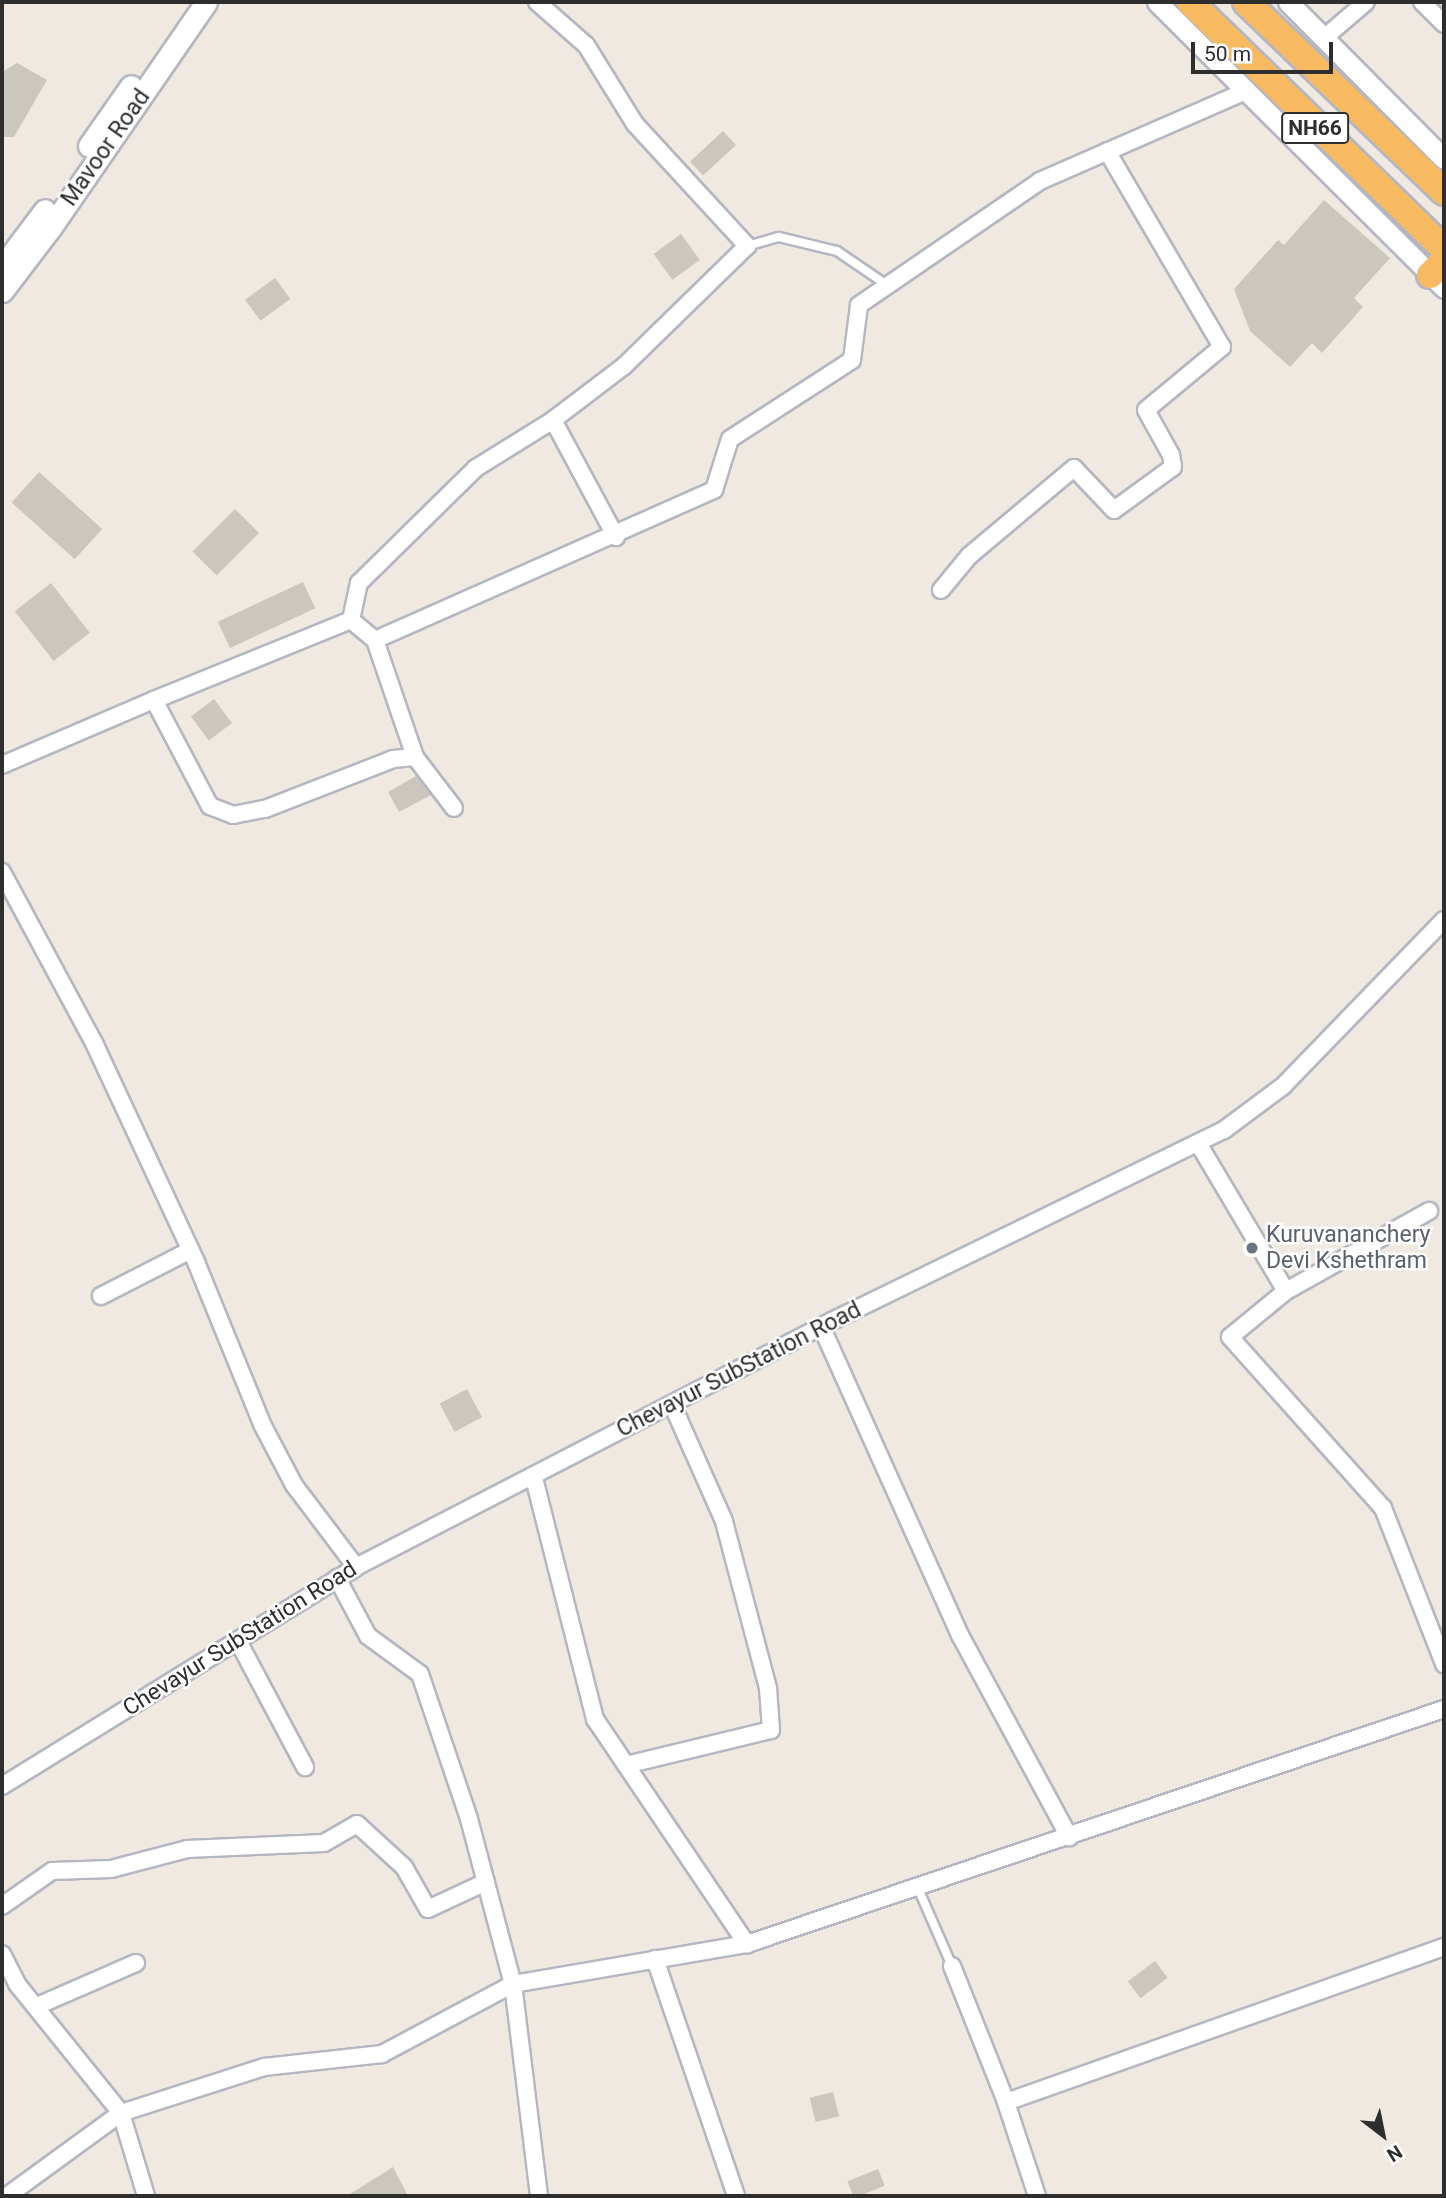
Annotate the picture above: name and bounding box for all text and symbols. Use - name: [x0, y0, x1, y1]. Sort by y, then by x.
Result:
- scale bar: [1194, 28, 1336, 72]
- text: 50 m: [1204, 42, 1251, 66]
- street label: Mavoor Road: [56, 84, 156, 212]
- road number: NH66: [1280, 110, 1350, 146]
- place label: Kuruvananchery Devi Kshethram: [1266, 1221, 1431, 1275]
- marker: Kuruvananchery Devi Kshethram: [1244, 1240, 1260, 1256]
- street label: Chevayur SubStation Road: [612, 1296, 866, 1444]
- street label: Chevayur SubStation Road: [118, 1556, 362, 1722]
- north arrow: [1348, 2100, 1418, 2170]
- text: N: [1383, 2140, 1406, 2167]

